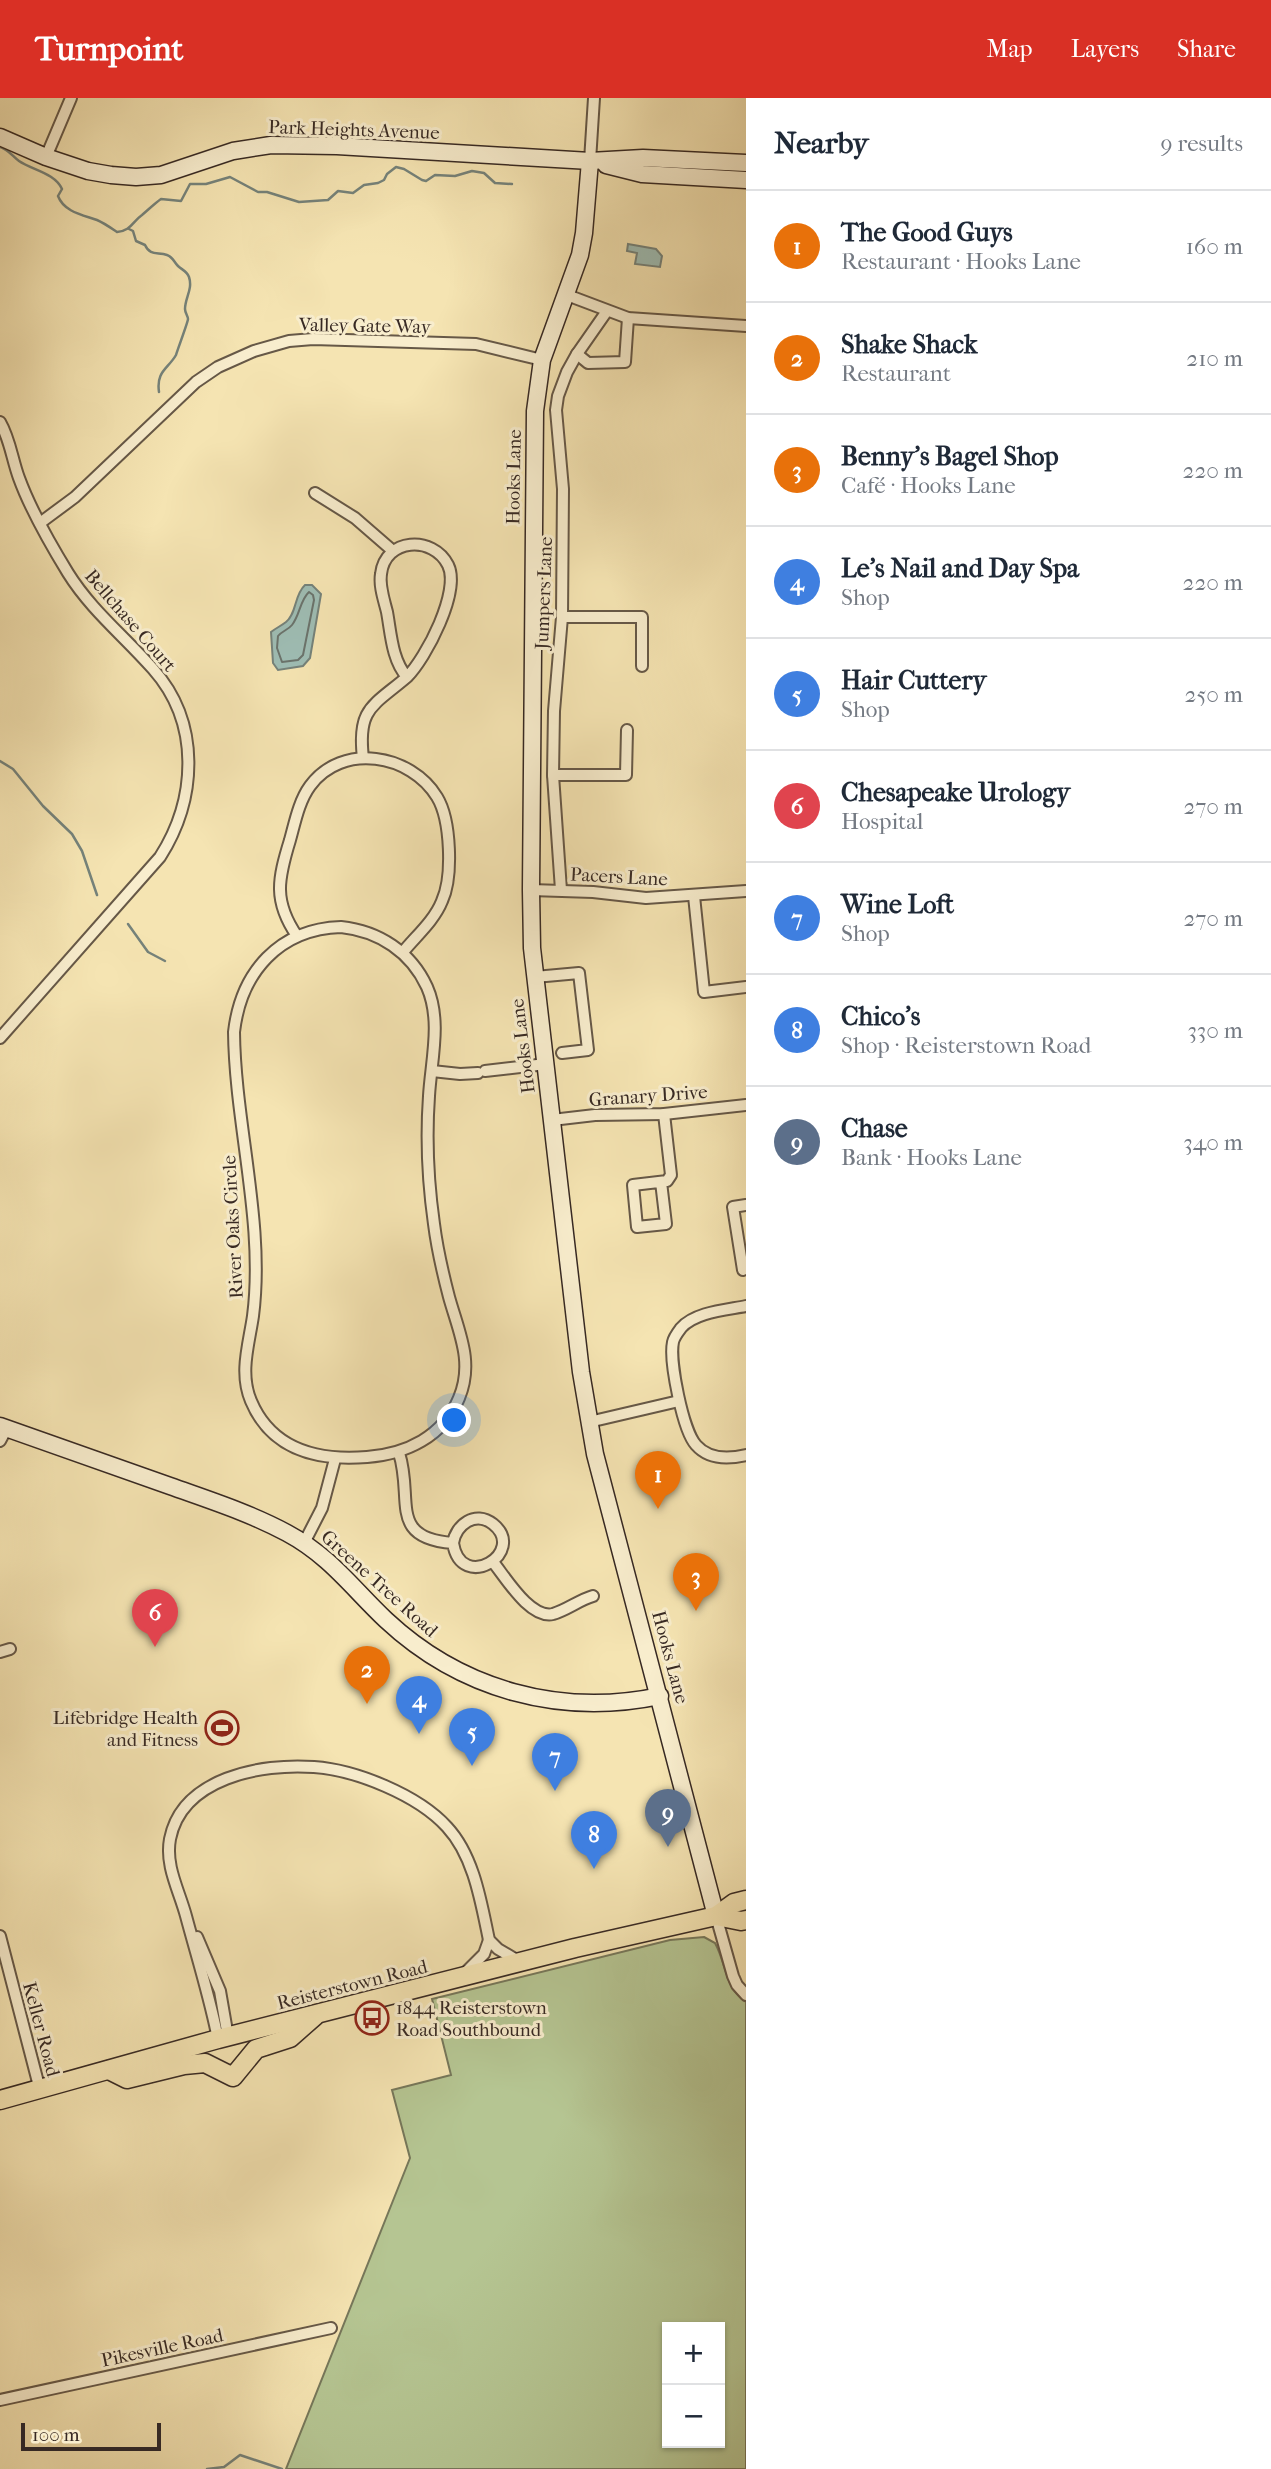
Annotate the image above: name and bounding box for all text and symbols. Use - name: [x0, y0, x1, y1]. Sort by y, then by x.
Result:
- text: Turnpoint: [35, 30, 183, 69]
- text: Map: [987, 35, 1033, 63]
- text: Layers: [1071, 35, 1139, 63]
- text: Share: [1177, 35, 1236, 63]
- street label: Park Heights Avenue: [268, 116, 440, 144]
- text: Nearby: [774, 126, 869, 161]
- text: 9 results: [1161, 130, 1243, 157]
- text: The Good Guys: [841, 217, 1013, 248]
- text: 1: [793, 233, 801, 260]
- text: 160 m: [1186, 233, 1243, 260]
- text: Restaurant · Hooks Lane: [841, 248, 1081, 275]
- street label: Valley Gate Way: [298, 314, 432, 338]
- text: Shake Shack: [841, 329, 977, 360]
- text: 2: [791, 345, 803, 372]
- text: 210 m: [1186, 345, 1243, 372]
- text: Restaurant: [841, 360, 951, 387]
- street label: Hooks Lane: [502, 429, 526, 525]
- text: Benny's Bagel Shop: [841, 441, 1059, 472]
- text: 3: [792, 457, 802, 484]
- text: 220 m: [1183, 457, 1243, 484]
- text: Café · Hooks Lane: [841, 472, 1016, 499]
- street label: Jumpers Lane: [531, 536, 557, 652]
- text: Le's Nail and Day Spa: [841, 553, 1079, 584]
- street label: Bellchase Court: [80, 565, 181, 676]
- text: 4: [790, 569, 804, 596]
- text: 220 m: [1183, 569, 1243, 596]
- text: Shop: [841, 584, 890, 611]
- text: Hair Cuttery: [841, 665, 986, 696]
- text: 5: [792, 681, 802, 708]
- text: 250 m: [1185, 681, 1243, 708]
- text: Shop: [841, 696, 890, 723]
- text: Chesapeake Urology: [841, 777, 1070, 808]
- text: 6: [791, 793, 803, 820]
- text: 270 m: [1183, 793, 1243, 820]
- text: Hospital: [841, 808, 923, 835]
- street label: Pacers Lane: [570, 863, 668, 891]
- text: Wine Loft: [841, 889, 954, 920]
- text: 7: [791, 905, 803, 932]
- text: 270 m: [1183, 905, 1243, 932]
- text: Shop: [841, 920, 890, 947]
- street label: Hooks Lane: [506, 997, 540, 1095]
- text: Chico's: [841, 1001, 920, 1032]
- text: 8: [791, 1017, 803, 1044]
- text: 330 m: [1187, 1017, 1243, 1044]
- text: Shop · Reisterstown Road: [841, 1032, 1091, 1059]
- street label: Granary Drive: [588, 1081, 708, 1111]
- text: Chase: [841, 1113, 908, 1144]
- text: 9: [791, 1129, 803, 1156]
- text: 340 m: [1183, 1129, 1243, 1156]
- text: Bank · Hooks Lane: [841, 1144, 1022, 1171]
- street label: River Oaks Circle: [218, 1155, 248, 1299]
- your location: [437, 1403, 471, 1437]
- pin: 1: [635, 1451, 681, 1509]
- street label: Greene Tree Road: [317, 1526, 443, 1642]
- pin: 3: [673, 1553, 719, 1611]
- pin: 6: [132, 1589, 178, 1647]
- street label: Hooks Lane: [647, 1608, 693, 1706]
- pin: 2: [344, 1646, 390, 1704]
- pin: 4: [396, 1676, 442, 1734]
- place label: Lifebridge Health and Fitness: [53, 1707, 198, 1751]
- pin: 5: [449, 1708, 495, 1766]
- sports icon: Lifebridge Health and Fitness: [203, 1709, 241, 1747]
- pin: 7: [532, 1733, 578, 1791]
- pin: 9: [645, 1789, 691, 1847]
- pin: 8: [571, 1811, 617, 1869]
- street label: Reisterstown Road: [275, 1955, 430, 2014]
- street label: Keller Road: [18, 1980, 64, 2080]
- place label: 1844 Reisterstown Road Southbound: [396, 1997, 547, 2041]
- bus stop icon: 1844 Reisterstown Road Southbound: [353, 1999, 391, 2037]
- map controls: [662, 2322, 725, 2448]
- button: +: [662, 2322, 725, 2385]
- street label: Pikesville Road: [99, 2324, 226, 2372]
- button: −: [662, 2385, 725, 2448]
- scale bar: [21, 2420, 161, 2452]
- text: 100 m: [32, 2424, 80, 2446]

